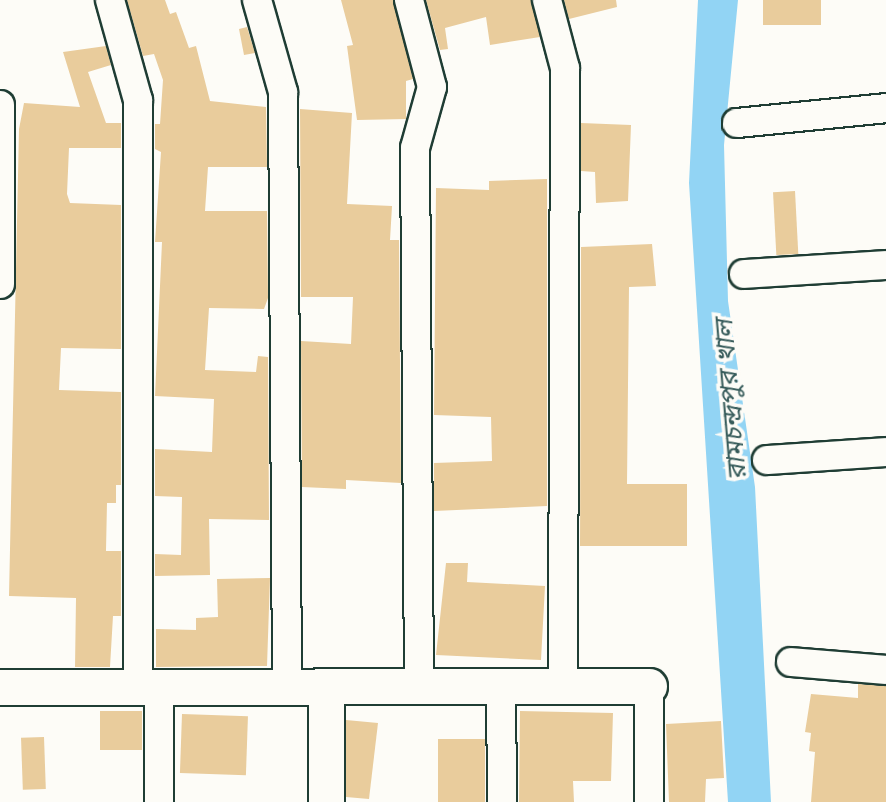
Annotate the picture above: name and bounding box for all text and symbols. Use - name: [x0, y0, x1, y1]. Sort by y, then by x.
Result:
- water label: রামচন্দ্রপুর খাল: [707, 318, 753, 482]

